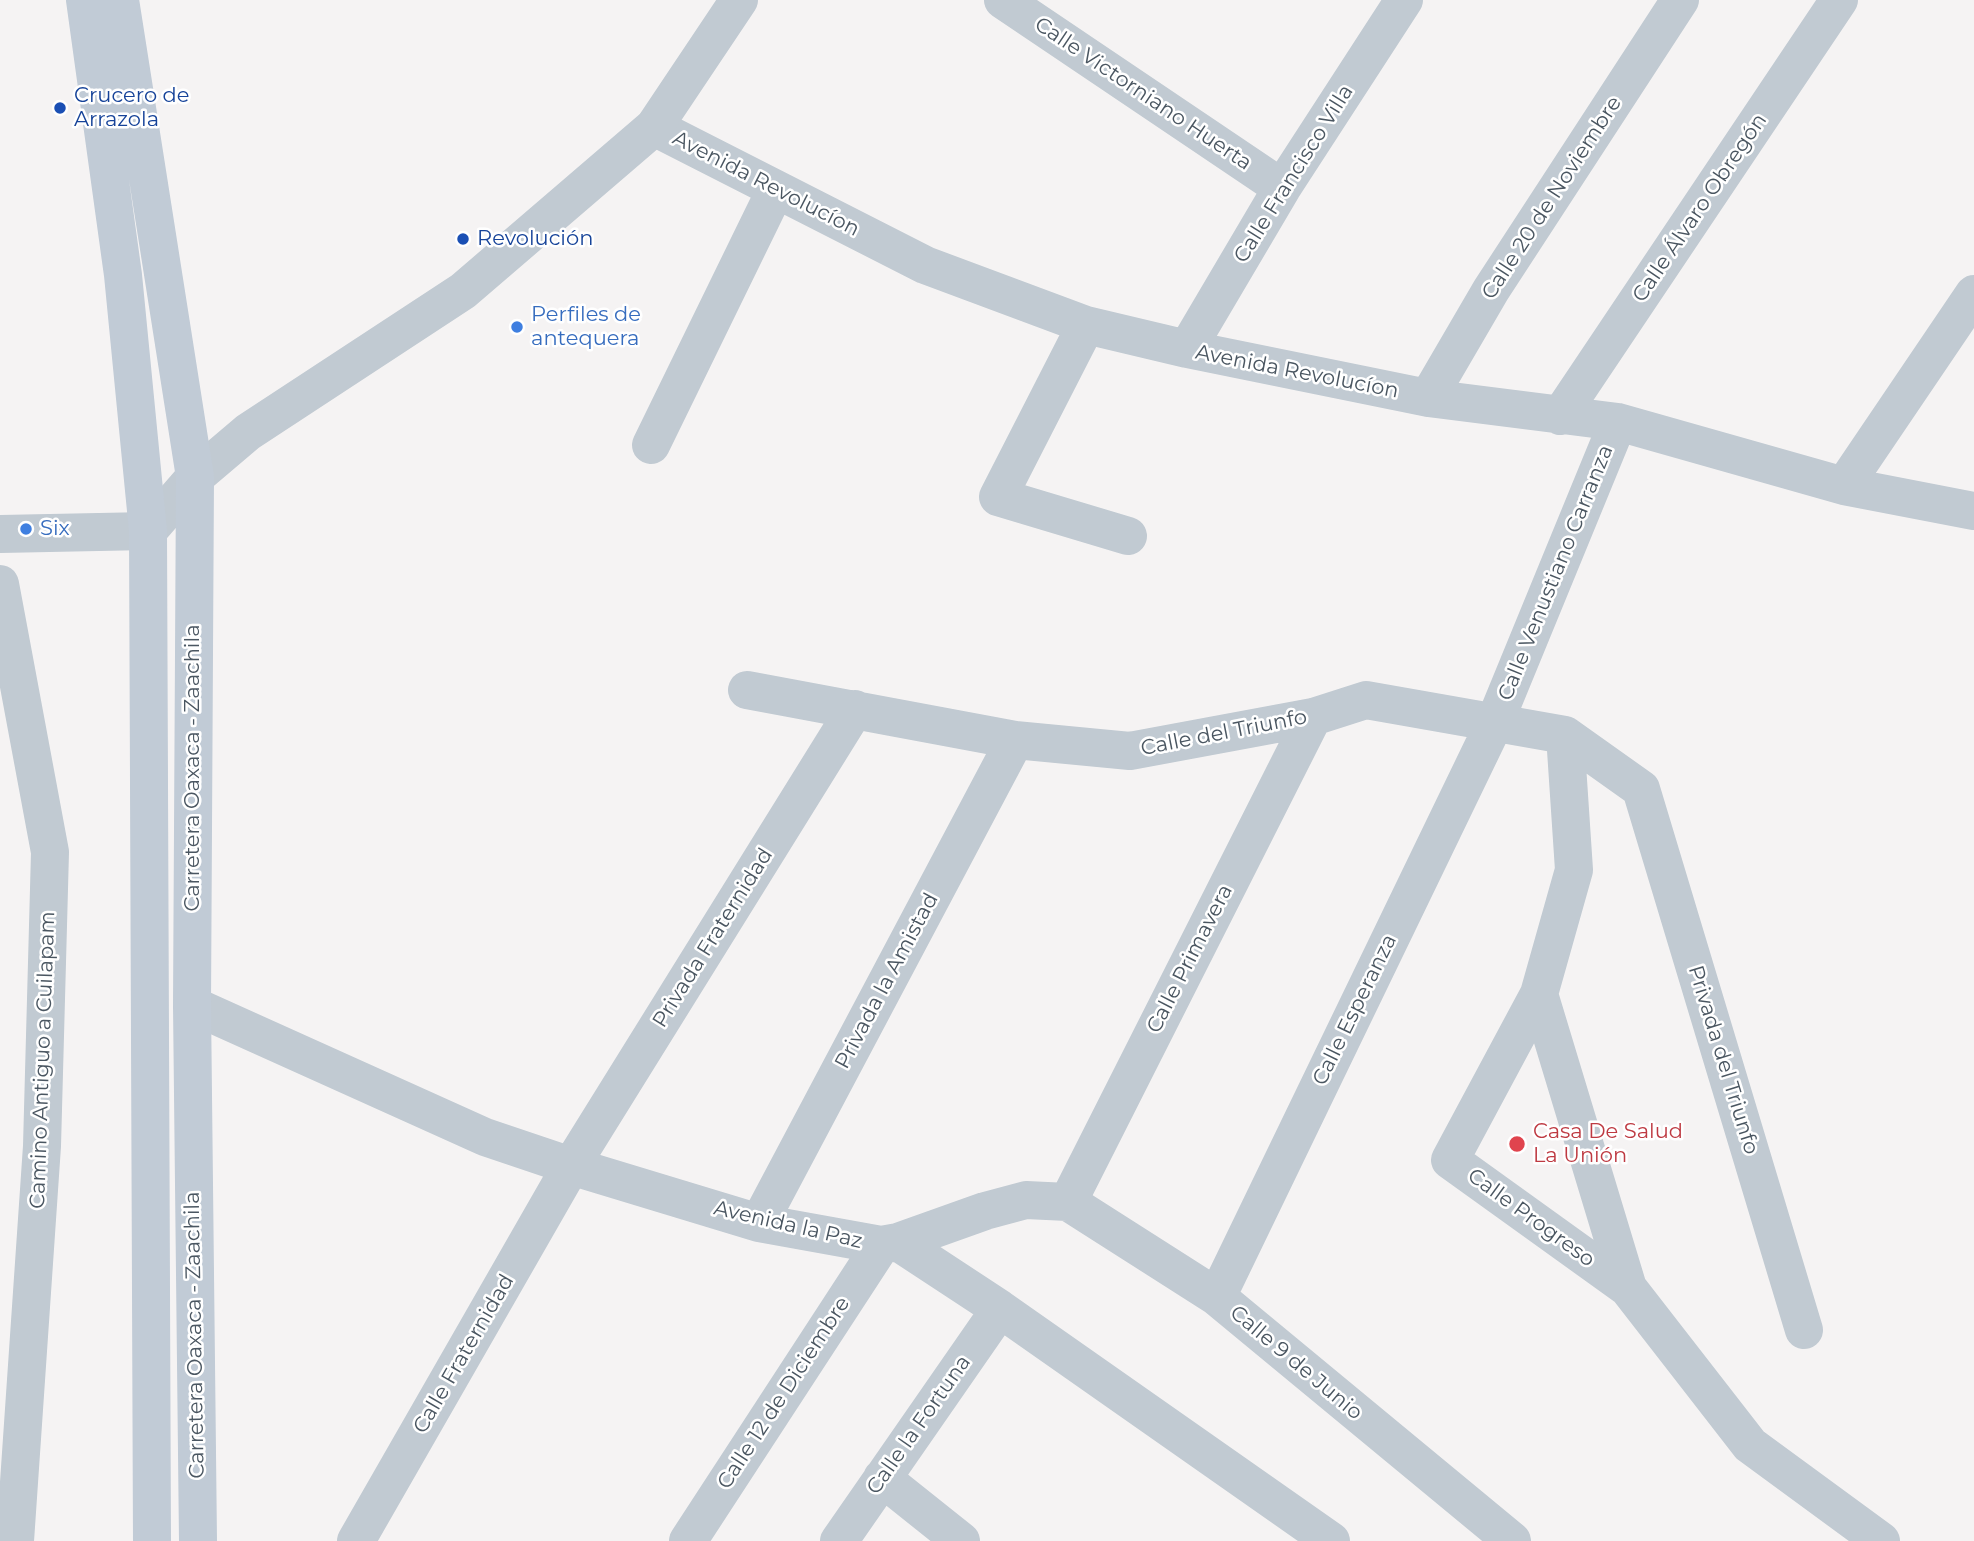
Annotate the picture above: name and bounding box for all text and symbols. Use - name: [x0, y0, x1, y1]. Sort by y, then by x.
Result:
- street label: Calle Victorniano Huerta: [1030, 12, 1256, 176]
- street label: Calle Francisco Villa: [1229, 80, 1359, 268]
- place label: Crucero de Arrazola: [74, 83, 189, 133]
- street label: Calle 20 de Noviembre: [1477, 92, 1627, 304]
- marker: Crucero de Arrazola: [52, 100, 68, 116]
- street label: Calle Álvaro Obregón: [1628, 109, 1772, 307]
- street label: Avenida Revolucíon: [668, 126, 864, 242]
- place label: Revolución: [477, 226, 593, 252]
- marker: Revolución: [455, 231, 471, 247]
- place label: Perfiles de antequera: [531, 302, 641, 352]
- marker: Perfiles de antequera: [509, 319, 525, 335]
- street label: Avenida Revolucíon: [1193, 340, 1401, 404]
- street label: Calle Venustiano Carranza: [1493, 442, 1619, 704]
- place label: Six: [40, 516, 70, 542]
- marker: Six: [18, 521, 34, 537]
- street label: Carretera Oaxaca - Zaachila: [180, 624, 206, 912]
- street label: Calle del Triunfo: [1139, 705, 1309, 761]
- street label: Privada Fraternidad: [648, 844, 778, 1032]
- street label: Calle Primavera: [1142, 881, 1238, 1037]
- street label: Privada la Amistad: [830, 889, 944, 1073]
- street label: Camino Antiguo a Cuilapam: [25, 911, 61, 1209]
- street label: Calle Esperanza: [1308, 930, 1402, 1090]
- street label: Privada del Triunfo: [1682, 963, 1764, 1157]
- place label: Casa De Salud La Unión: [1533, 1119, 1683, 1169]
- marker: Casa De Salud La Unión: [1507, 1134, 1527, 1154]
- street label: Calle Progreso: [1462, 1163, 1600, 1273]
- street label: Carretera Oaxaca - Zaachila: [180, 1191, 210, 1479]
- street label: Avenida la Paz: [711, 1196, 865, 1254]
- street label: Calle Fraternidad: [408, 1270, 520, 1438]
- street label: Calle 12 de Diciembre: [712, 1292, 856, 1494]
- street label: Calle 9 de Junio: [1225, 1300, 1367, 1426]
- street label: Calle la Fortuna: [862, 1351, 976, 1499]

